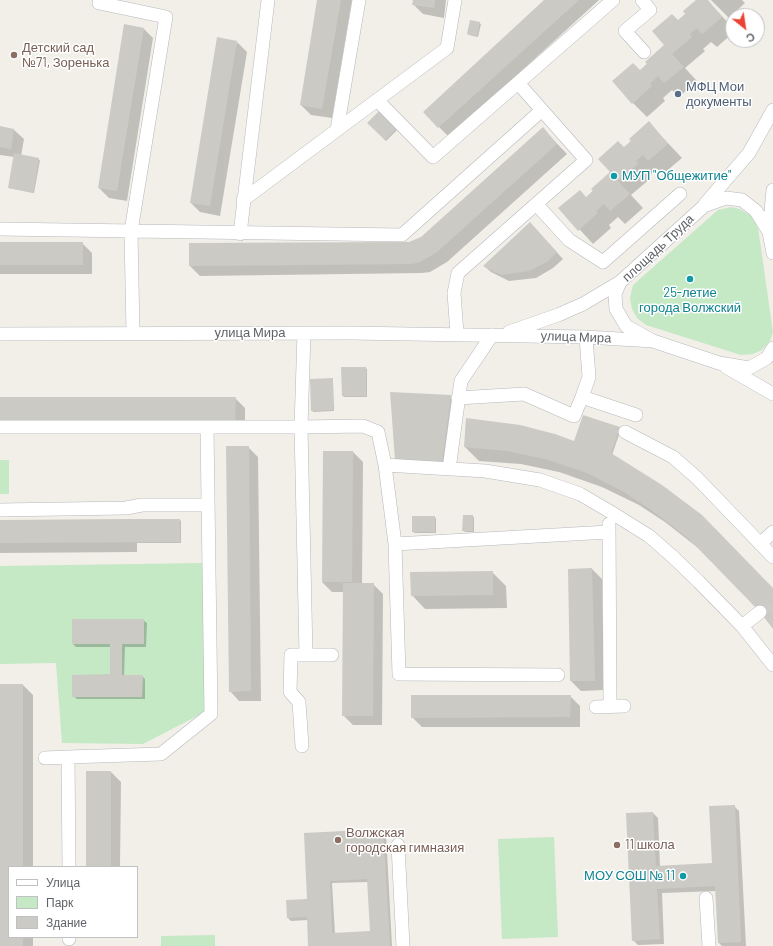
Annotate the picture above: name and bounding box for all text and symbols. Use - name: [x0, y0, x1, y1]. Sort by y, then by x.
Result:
- north arrow: [725, 8, 765, 48]
- text: С: [744, 30, 757, 46]
- place label: Детский сад №71, Зоренька: [22, 40, 109, 71]
- marker: Детский сад №71, Зоренька: [9, 50, 19, 60]
- place label: МФЦ Мои документы: [686, 79, 752, 110]
- marker: МФЦ Мои документы: [673, 89, 683, 99]
- place label: МУП "Общежитие": [622, 168, 731, 184]
- marker: МУП "Общежитие": [609, 171, 619, 181]
- street label: площадь Труда: [619, 211, 697, 285]
- marker: 25-летие города Волжский: [685, 274, 695, 284]
- place label: 25-летие города Волжский: [639, 285, 741, 316]
- street label: улица Мира: [215, 325, 285, 341]
- street label: улица Мира: [540, 328, 612, 346]
- place label: Волжская городская гимназия: [346, 825, 464, 856]
- marker: Волжская городская гимназия: [333, 835, 343, 845]
- place label: 11 школа: [625, 837, 675, 853]
- marker: 11 школа: [612, 840, 622, 850]
- legend: [8, 866, 138, 938]
- place label: МОУ СОШ № 11: [584, 868, 675, 884]
- marker: МОУ СОШ № 11: [678, 871, 688, 881]
- text: Улица: [46, 875, 80, 889]
- text: Парк: [46, 895, 73, 909]
- text: Здание: [46, 915, 87, 929]

